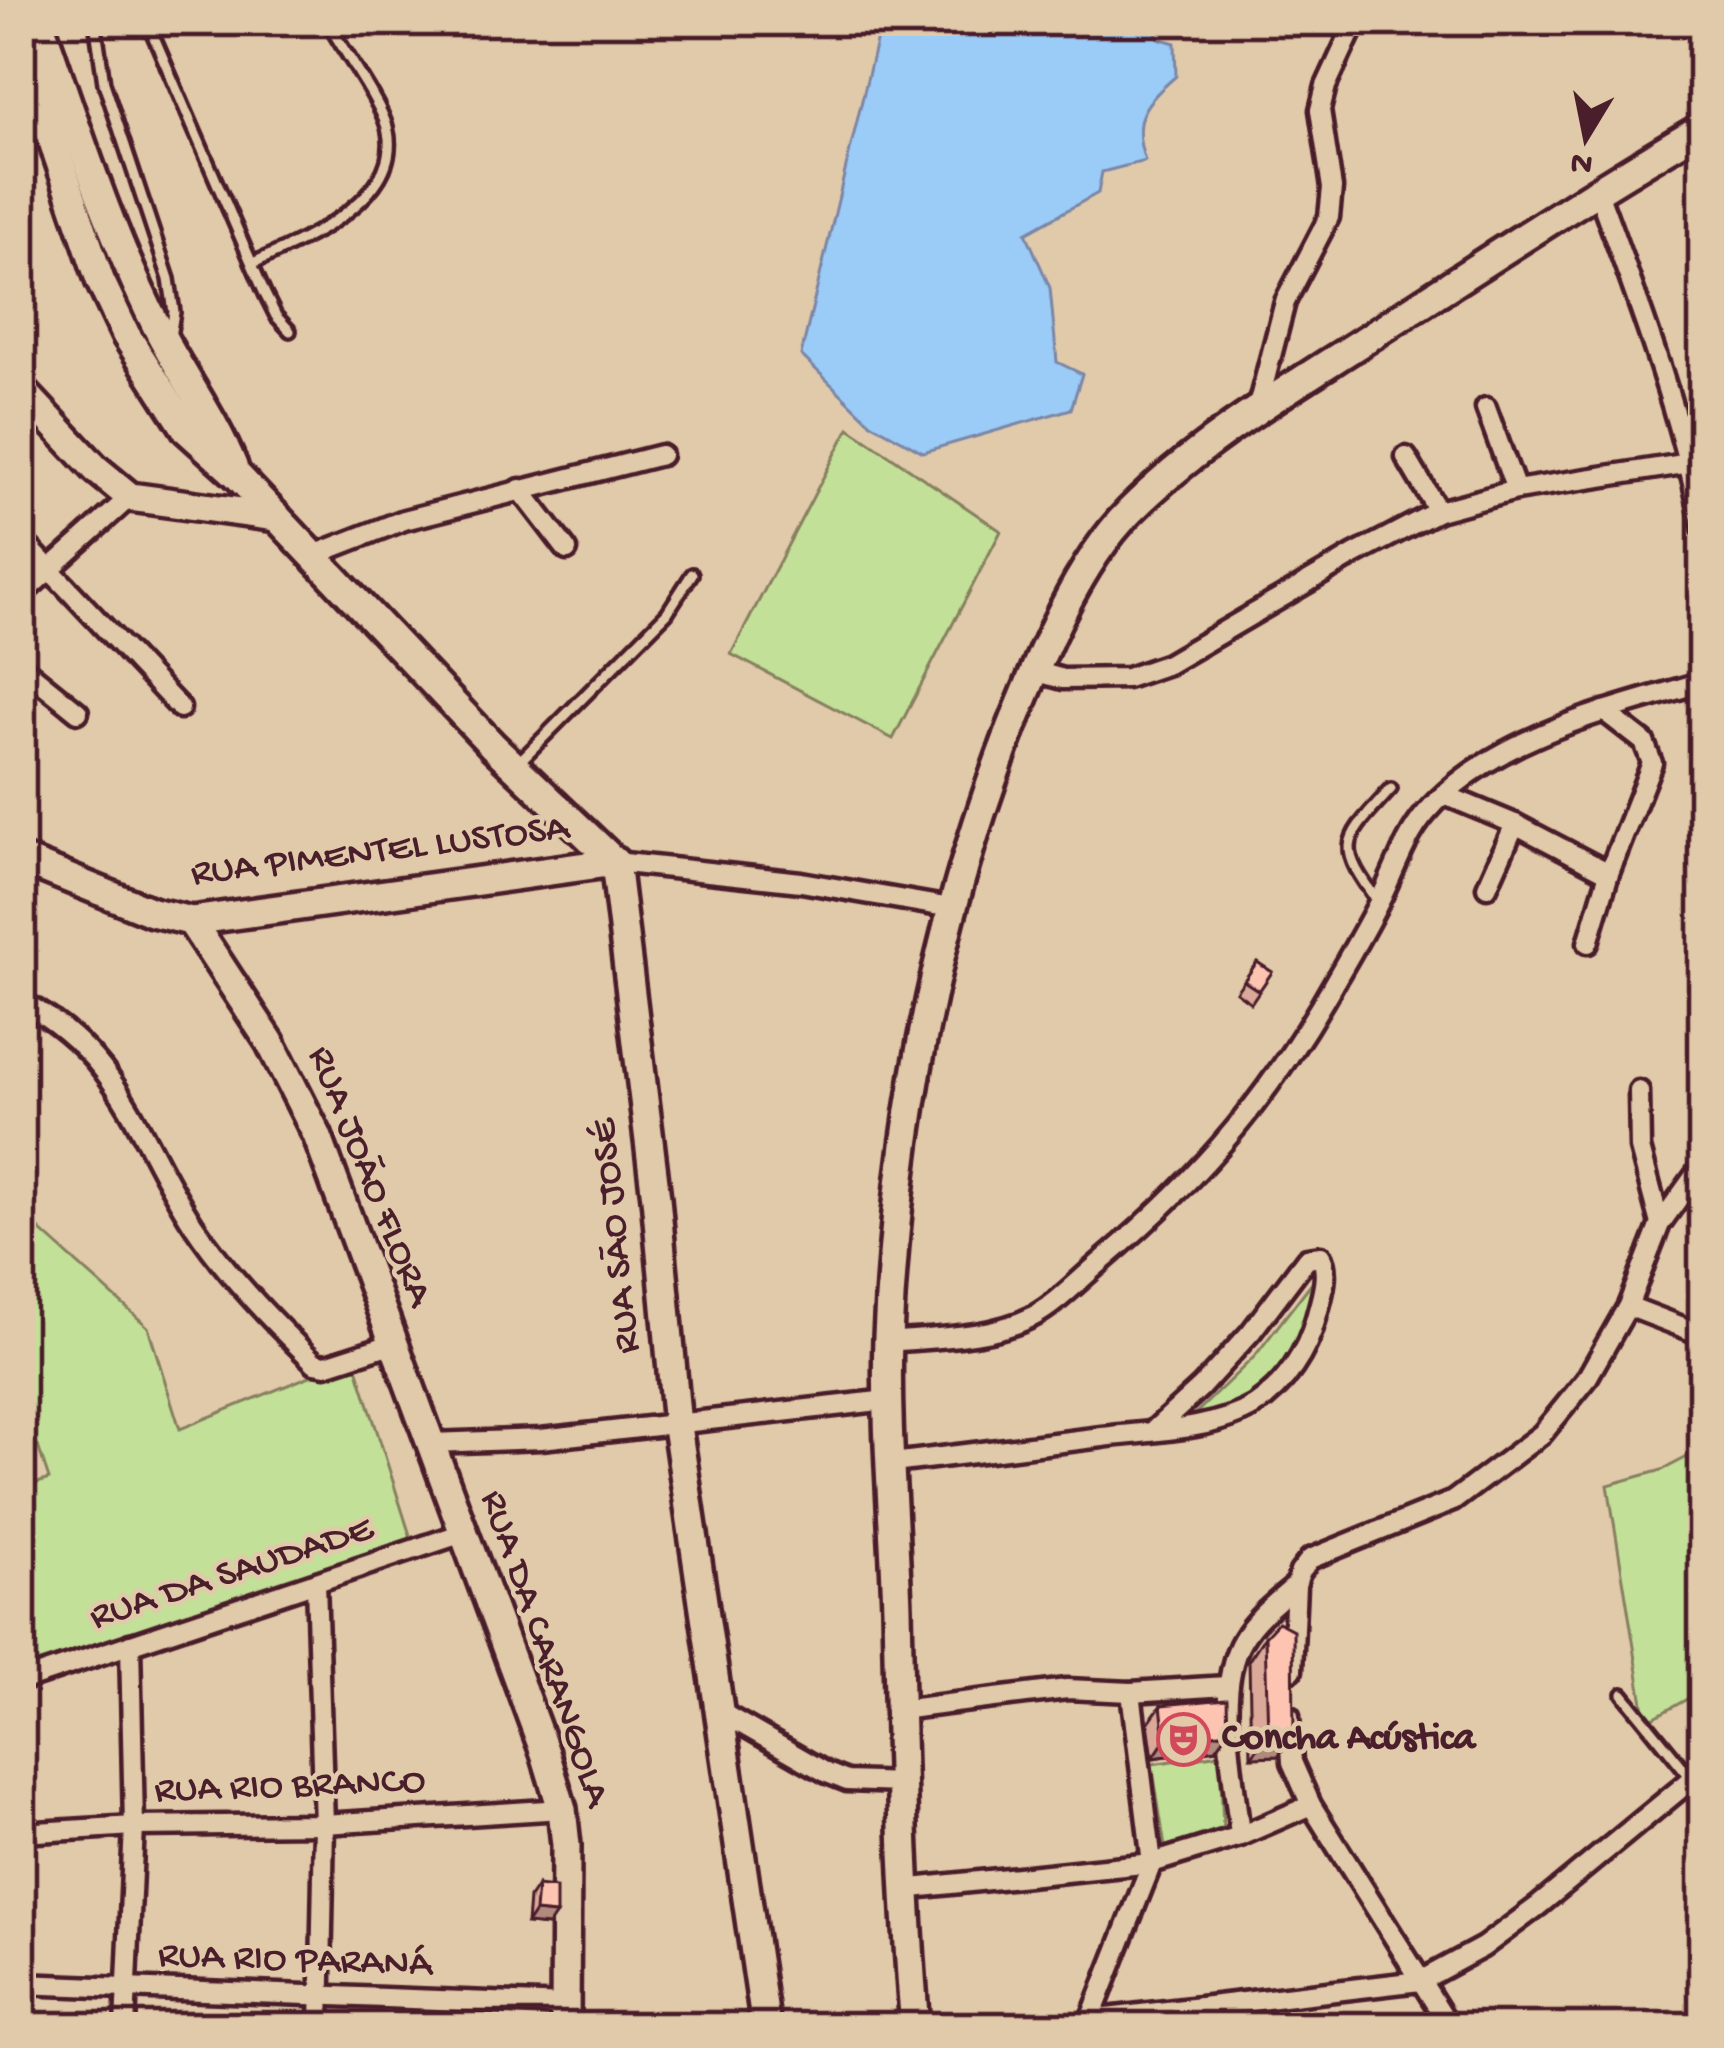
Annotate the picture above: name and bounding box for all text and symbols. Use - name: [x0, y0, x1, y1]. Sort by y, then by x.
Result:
- north arrow: [1526, 78, 1646, 198]
- text: N: [1568, 141, 1596, 182]
- street label: RUA PIMENTEL LUSTOSA: [189, 807, 573, 899]
- street label: RUA JOÃO FLORA: [295, 1040, 442, 1316]
- street label: RUA SÃO JOSÉ: [583, 1115, 653, 1356]
- street label: RUA DA CARANGOLA: [467, 1485, 619, 1815]
- street label: RUA DA SAUDADE: [85, 1507, 381, 1642]
- theatre icon: Concha Acústica: [1155, 1712, 1211, 1768]
- place label: Concha Acústica: [1222, 1717, 1478, 1763]
- street label: RUA RIO BRANCO: [154, 1760, 426, 1816]
- street label: RUA RIO PARANÁ: [157, 1934, 435, 1990]

